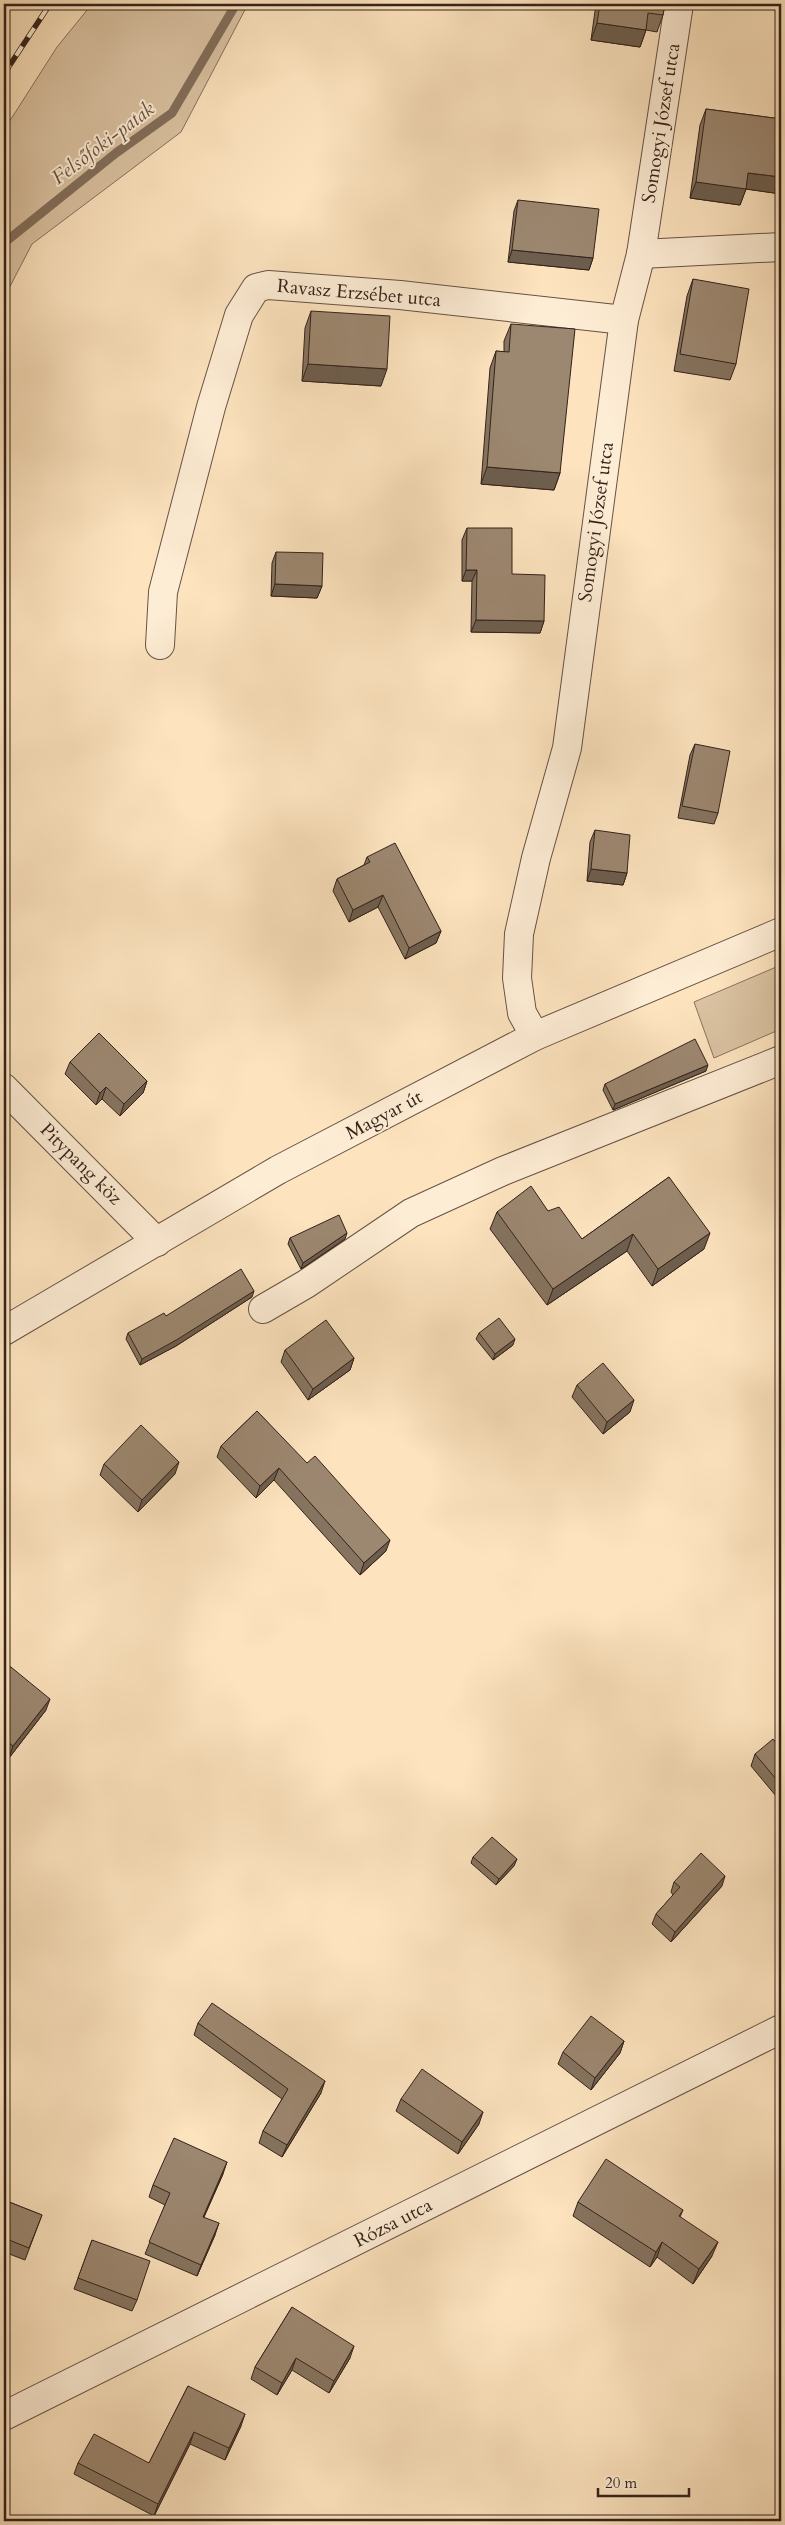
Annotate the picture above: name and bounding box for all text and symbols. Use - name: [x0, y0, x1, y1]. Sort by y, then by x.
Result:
- street label: Somogyi József utca: [636, 41, 686, 205]
- water label: Felsőfoki-patak: [46, 95, 160, 191]
- street label: Ravasz Erzsébet utca: [276, 273, 442, 313]
- street label: Somogyi József utca: [572, 440, 620, 604]
- street label: Magyar út: [341, 1084, 427, 1146]
- street label: Pitypang köz: [34, 1117, 128, 1211]
- street label: Rózsa utca: [349, 2192, 437, 2254]
- scale bar: [598, 2465, 689, 2497]
- text: 20 m: [605, 2473, 637, 2493]

